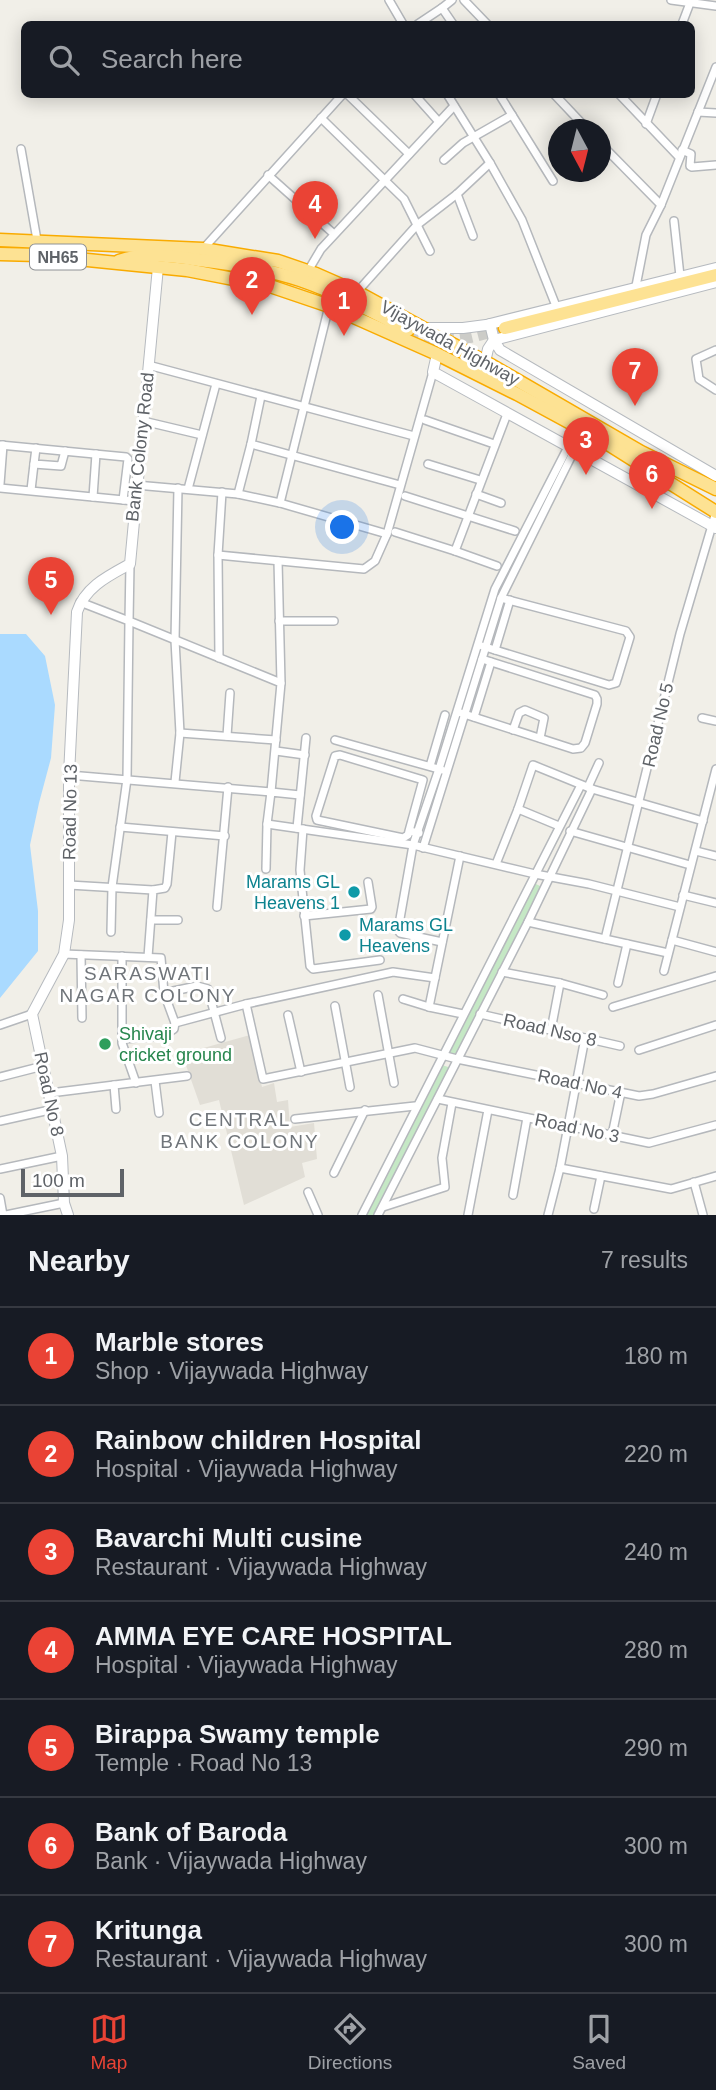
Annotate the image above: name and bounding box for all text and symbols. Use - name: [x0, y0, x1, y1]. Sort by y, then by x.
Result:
- search box: [21, 21, 695, 98]
- icon: search: [45, 41, 83, 79]
- text: Search here: [101, 44, 243, 74]
- north arrow: [548, 119, 611, 182]
- pin: 4: [292, 181, 338, 239]
- road number: NH65: [30, 244, 86, 270]
- pin: 2: [229, 257, 275, 315]
- pin: 1: [321, 278, 367, 336]
- street label: Vijaywada Highway: [377, 296, 523, 390]
- pin: 7: [612, 348, 658, 406]
- street label: Bank Colony Road: [122, 371, 158, 523]
- pin: 3: [563, 417, 609, 475]
- pin: 6: [629, 451, 675, 509]
- your location: [325, 510, 359, 544]
- pin: 5: [28, 557, 74, 615]
- street label: Road No 5: [639, 681, 677, 769]
- street label: Road No 13: [59, 764, 81, 860]
- place label: Marams GL Heavens 1: [246, 872, 340, 913]
- marker: Marams GL Heavens 1: [346, 884, 362, 900]
- place label: Marams GL Heavens: [359, 915, 453, 956]
- marker: Marams GL Heavens: [337, 927, 353, 943]
- district label: SARASWATI NAGAR COLONY: [59, 963, 237, 1006]
- street label: Road Nso 8: [501, 1010, 599, 1050]
- place label: Shivaji cricket ground: [119, 1024, 232, 1065]
- marker: Shivaji cricket ground: [97, 1036, 113, 1052]
- street label: Road No 8: [30, 1050, 68, 1138]
- street label: Road No 4: [536, 1065, 624, 1103]
- district label: CENTRAL BANK COLONY: [160, 1109, 320, 1152]
- street label: Road No 3: [533, 1109, 621, 1147]
- scale bar: [21, 1166, 124, 1198]
- text: 100 m: [32, 1170, 85, 1191]
- text: Nearby: [28, 1244, 130, 1277]
- text: 7 results: [601, 1247, 688, 1273]
- text: Marble stores: [95, 1327, 264, 1357]
- text: 1: [45, 1343, 57, 1369]
- text: 180 m: [624, 1343, 688, 1369]
- text: Shop · Vijaywada Highway: [95, 1358, 368, 1384]
- text: Rainbow children Hospital: [95, 1425, 421, 1455]
- text: 2: [45, 1441, 57, 1467]
- text: 220 m: [624, 1441, 688, 1467]
- text: Hospital · Vijaywada Highway: [95, 1456, 398, 1482]
- text: Bavarchi Multi cusine: [95, 1523, 362, 1553]
- text: 3: [45, 1539, 57, 1565]
- text: 240 m: [624, 1539, 688, 1565]
- text: Restaurant · Vijaywada Highway: [95, 1554, 427, 1580]
- text: AMMA EYE CARE HOSPITAL: [95, 1621, 452, 1651]
- text: 4: [45, 1637, 57, 1663]
- text: 280 m: [624, 1637, 688, 1663]
- text: Hospital · Vijaywada Highway: [95, 1652, 398, 1678]
- text: Birappa Swamy temple: [95, 1719, 380, 1749]
- text: 5: [45, 1735, 57, 1761]
- text: 290 m: [624, 1735, 688, 1761]
- text: Temple · Road No 13: [95, 1750, 312, 1776]
- text: Bank of Baroda: [95, 1817, 287, 1847]
- text: 6: [45, 1833, 57, 1859]
- text: 300 m: [624, 1833, 688, 1859]
- text: Bank · Vijaywada Highway: [95, 1848, 367, 1874]
- text: Kritunga: [95, 1915, 202, 1945]
- text: 7: [45, 1931, 57, 1957]
- text: 300 m: [624, 1931, 688, 1957]
- text: Restaurant · Vijaywada Highway: [95, 1946, 427, 1972]
- tab: Map: [90, 2010, 128, 2074]
- tab: Directions: [308, 2010, 392, 2074]
- tab: Saved: [572, 2010, 626, 2074]

